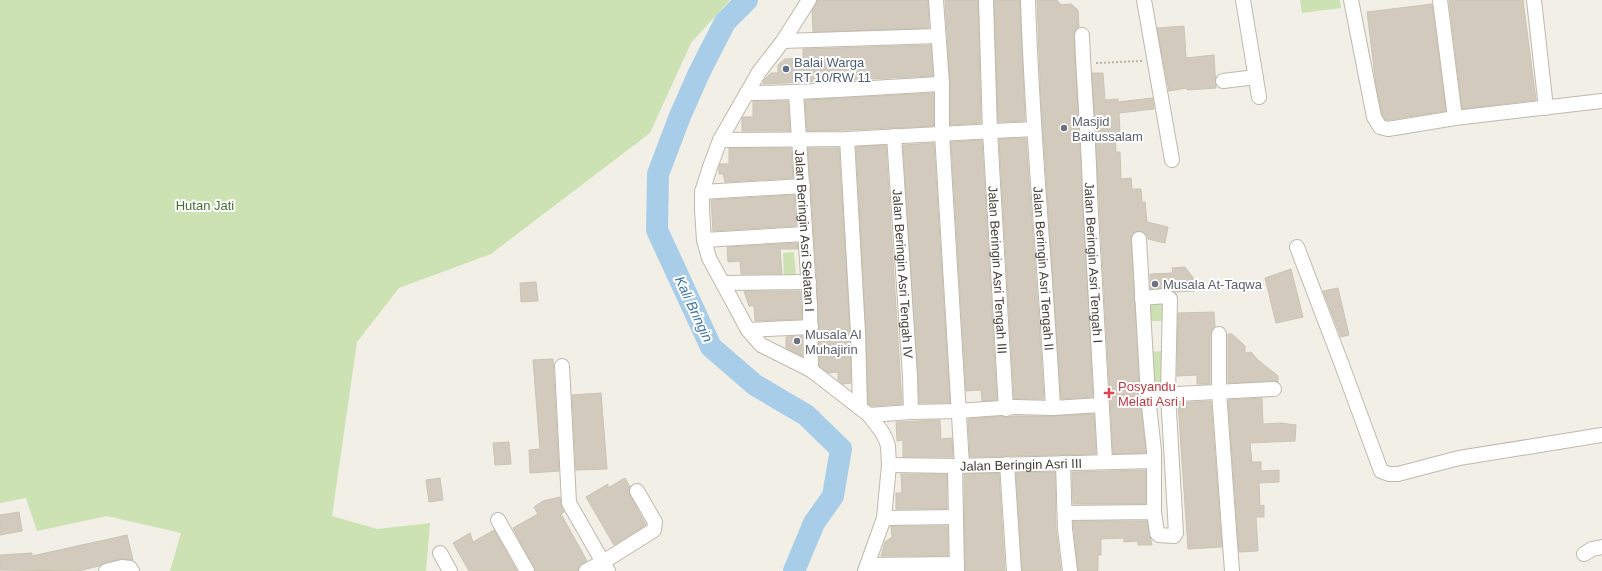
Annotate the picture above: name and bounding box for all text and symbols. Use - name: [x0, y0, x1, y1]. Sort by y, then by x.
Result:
- place label: Balai Warga RT 10/RW 11: [794, 55, 871, 85]
- marker: Balai Warga RT 10/RW 11: [781, 64, 791, 74]
- place label: Masjid Baitussalam: [1072, 114, 1143, 144]
- marker: Masjid Baitussalam: [1059, 123, 1069, 133]
- street label: Jalan Beringin Asri Selatan I: [792, 149, 817, 312]
- street label: Jalan Beringin Asri Tengah I: [1082, 182, 1105, 344]
- street label: Jalan Beringin Asri Tengah III: [985, 185, 1010, 354]
- street label: Jalan Beringin Asri Tengah II: [1030, 186, 1057, 351]
- street label: Jalan Beringin Asri Tengah IV: [890, 189, 916, 359]
- park label: Hutan Jati: [176, 198, 234, 213]
- water label: Kali Bringin: [672, 274, 716, 345]
- place label: Musala At-Taqwa: [1163, 277, 1263, 292]
- marker: Musala At-Taqwa: [1150, 279, 1160, 289]
- place label: Musala Al Muhajirin: [805, 327, 861, 357]
- marker: Musala Al Muhajirin: [792, 336, 802, 346]
- place label: Posyandu Melati Asri I: [1118, 379, 1185, 409]
- marker: Posyandu Melati Asri I: [1103, 387, 1115, 399]
- street label: Jalan Beringin Asri III: [960, 456, 1082, 474]

